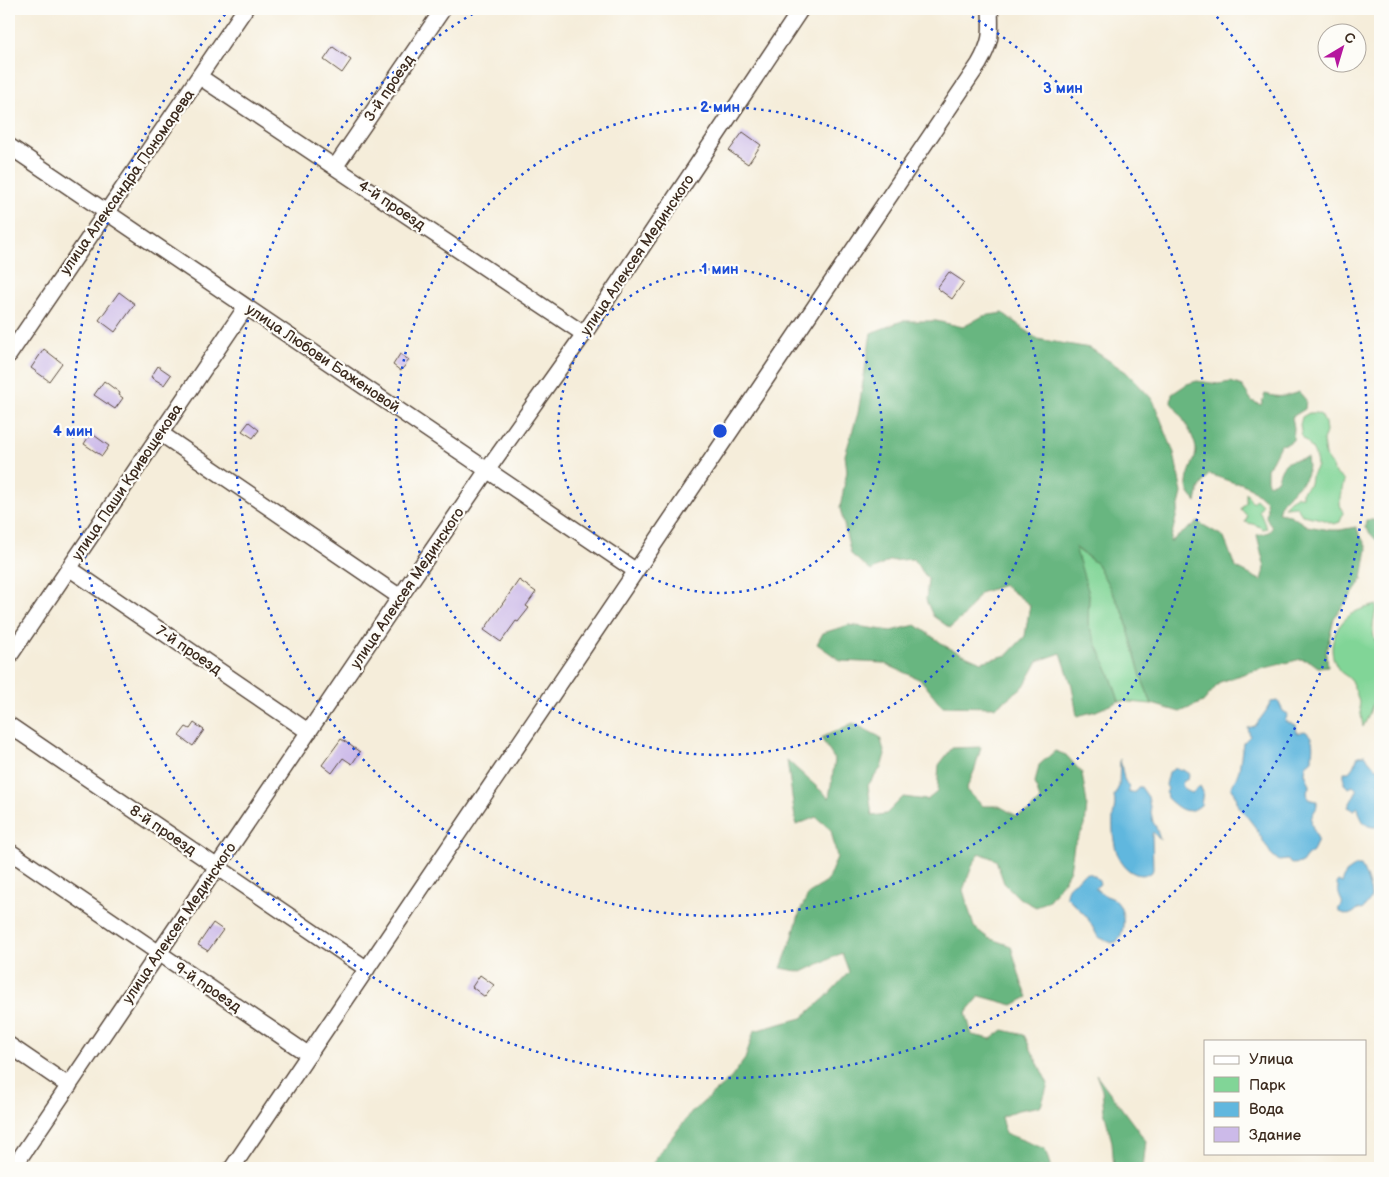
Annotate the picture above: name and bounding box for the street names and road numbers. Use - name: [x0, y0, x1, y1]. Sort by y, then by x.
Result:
- street label: 3-й проезд: [360, 51, 419, 126]
- street label: улица Александра Пономарева: [56, 86, 199, 279]
- street label: улица Алексея Мединского: [576, 171, 699, 340]
- street label: 4-й проезд: [355, 176, 429, 235]
- street label: улица Любови Баженовой: [242, 300, 403, 417]
- street label: улица Паши Кривощекова: [68, 400, 187, 564]
- street label: улица Алексея Мединского: [346, 504, 469, 673]
- street label: 7-й проезд: [152, 622, 225, 679]
- street label: 8-й проезд: [126, 801, 200, 860]
- street label: улица Алексея Мединского: [118, 839, 241, 1008]
- street label: 9-й проезд: [171, 958, 245, 1017]

